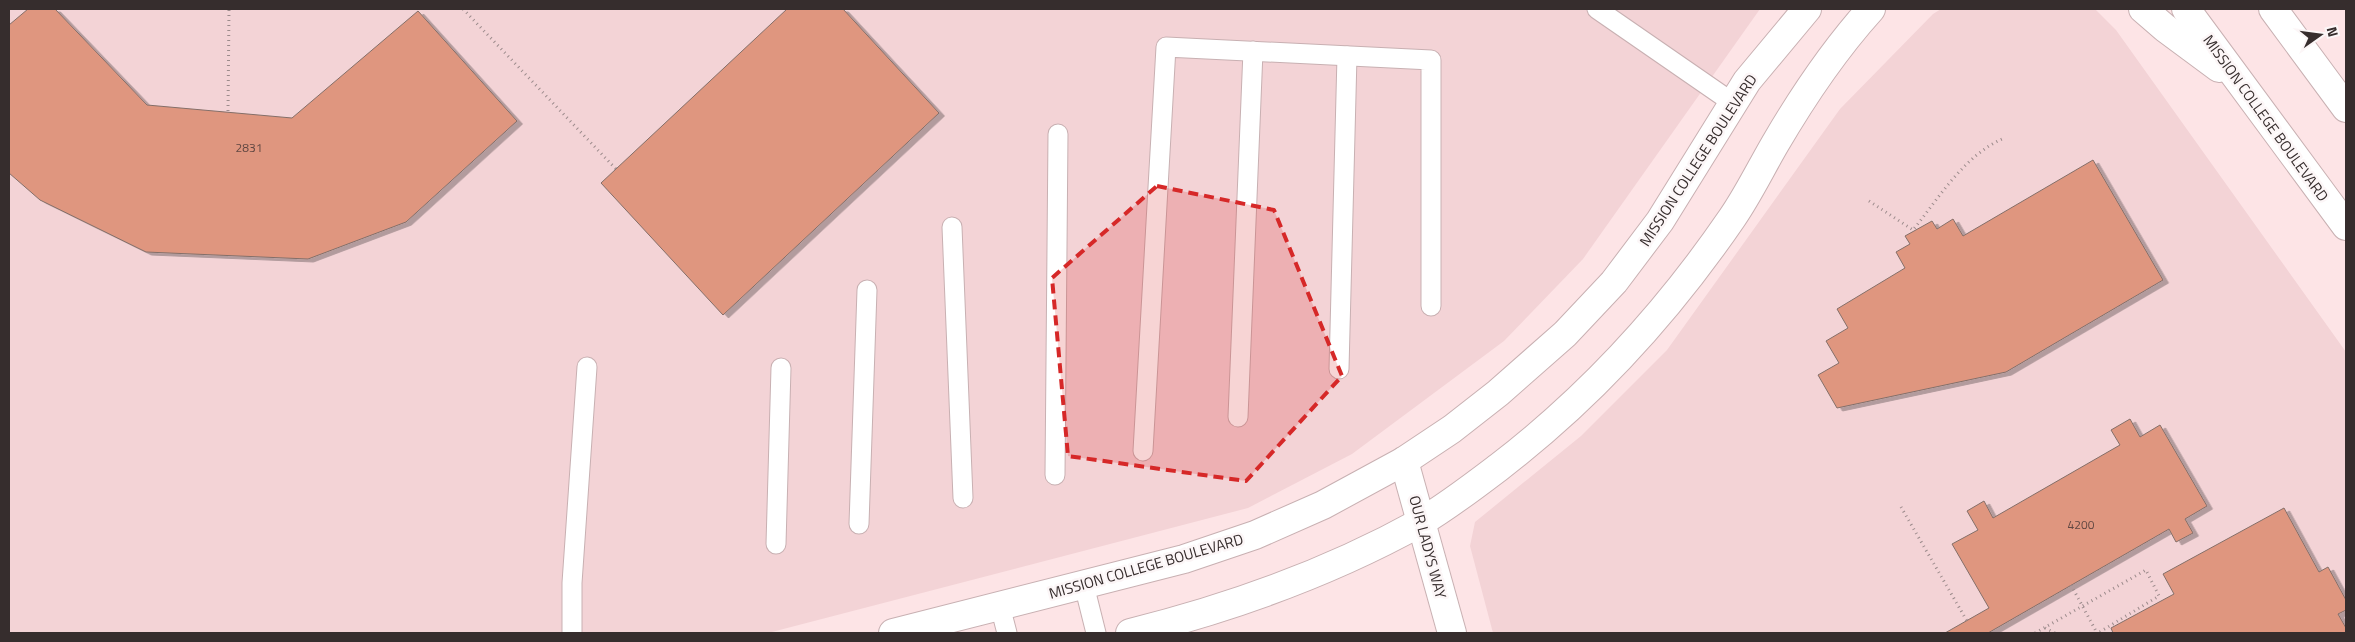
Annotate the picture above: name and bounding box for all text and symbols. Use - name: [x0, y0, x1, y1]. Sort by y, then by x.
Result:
- north arrow: [2295, 10, 2345, 60]
- street label: MISSION COLLEGE BOULEVARD: [2200, 31, 2332, 205]
- street label: MISSION COLLEGE BOULEVARD: [1634, 69, 1762, 251]
- house number: 2831: [236, 138, 262, 157]
- street label: OUR LADYS WAY: [1403, 493, 1453, 601]
- house number: 4200: [2068, 515, 2095, 534]
- street label: MISSION COLLEGE BOULEVARD: [1046, 527, 1246, 605]

